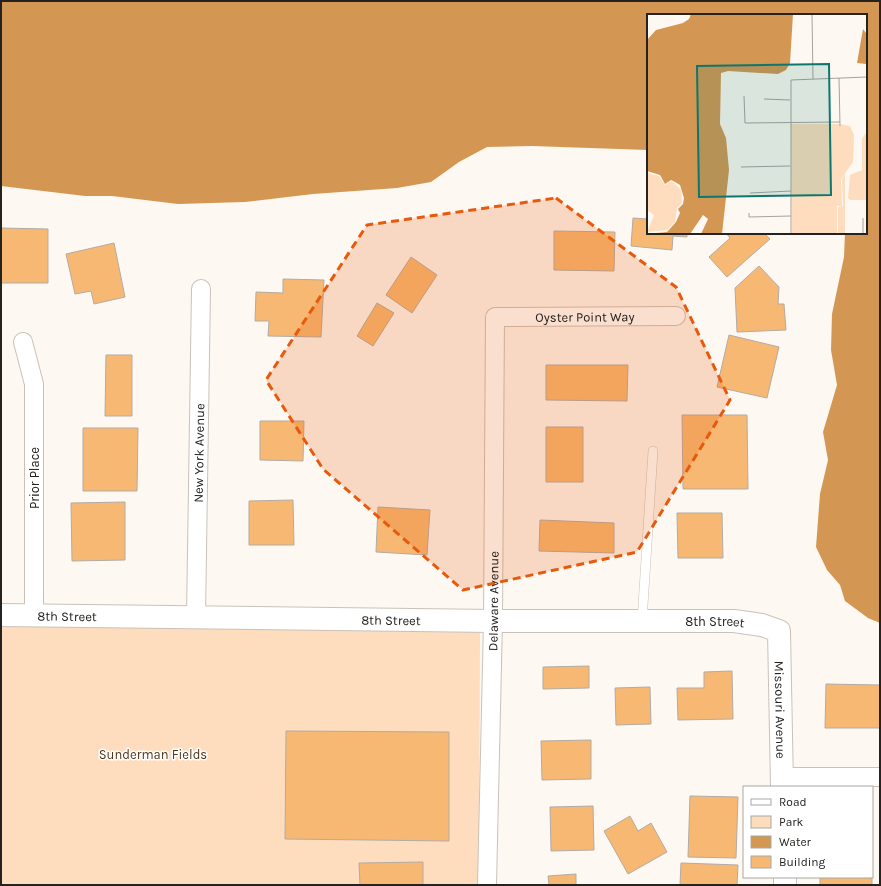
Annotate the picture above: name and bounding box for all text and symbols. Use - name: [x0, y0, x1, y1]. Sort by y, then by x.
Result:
- inset map: [647, 14, 867, 234]
- street label: Oyster Point Way: [535, 309, 635, 325]
- street label: New York Avenue: [191, 403, 207, 503]
- street label: Prior Place: [27, 447, 42, 509]
- street label: Delaware Avenue: [485, 551, 501, 651]
- street label: 8th Street: [37, 608, 97, 624]
- street label: 8th Street: [361, 612, 421, 628]
- street label: 8th Street: [685, 614, 746, 630]
- street label: Missouri Avenue: [772, 660, 788, 759]
- park label: Sunderman Fields: [99, 747, 207, 762]
- legend: [743, 786, 873, 878]
- text: Road: [779, 795, 807, 809]
- text: Park: [779, 815, 804, 829]
- text: Water: [779, 835, 812, 849]
- text: Building: [779, 855, 826, 869]

